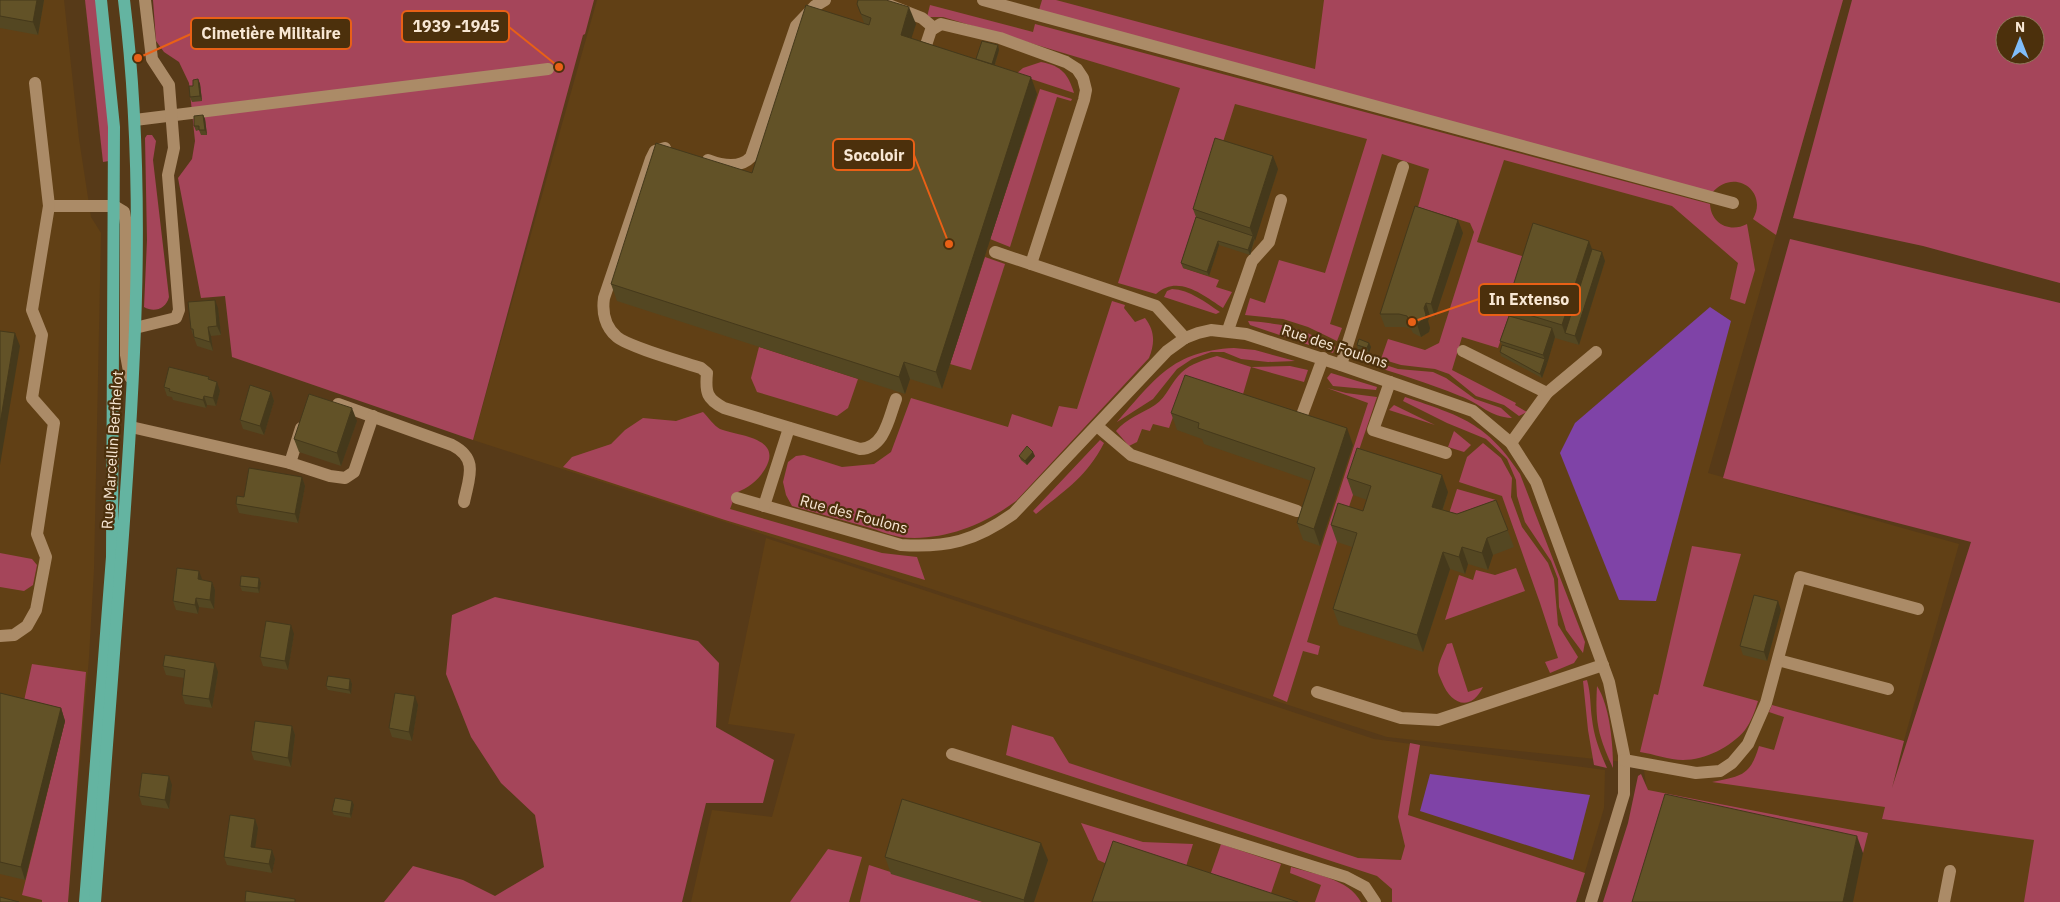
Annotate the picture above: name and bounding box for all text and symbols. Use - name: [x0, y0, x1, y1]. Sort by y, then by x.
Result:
- callout: 1939 -1945: [402, 11, 509, 42]
- north arrow: [1995, 15, 2045, 65]
- text: 1939 -1945: [412, 16, 500, 36]
- callout: Cimetière Militaire: [191, 18, 351, 49]
- text: N: [2015, 18, 2025, 36]
- text: Cimetière Militaire: [201, 23, 341, 43]
- callout: Socoloir: [833, 139, 914, 170]
- text: Socoloir: [843, 145, 905, 165]
- callout: In Extenso: [1479, 284, 1580, 315]
- text: In Extenso: [1489, 289, 1569, 309]
- street label: Rue des Foulons: [1279, 320, 1391, 372]
- street label: Rue Marcellin Berthelot: [97, 370, 127, 530]
- street label: Rue des Foulons: [798, 490, 910, 538]

